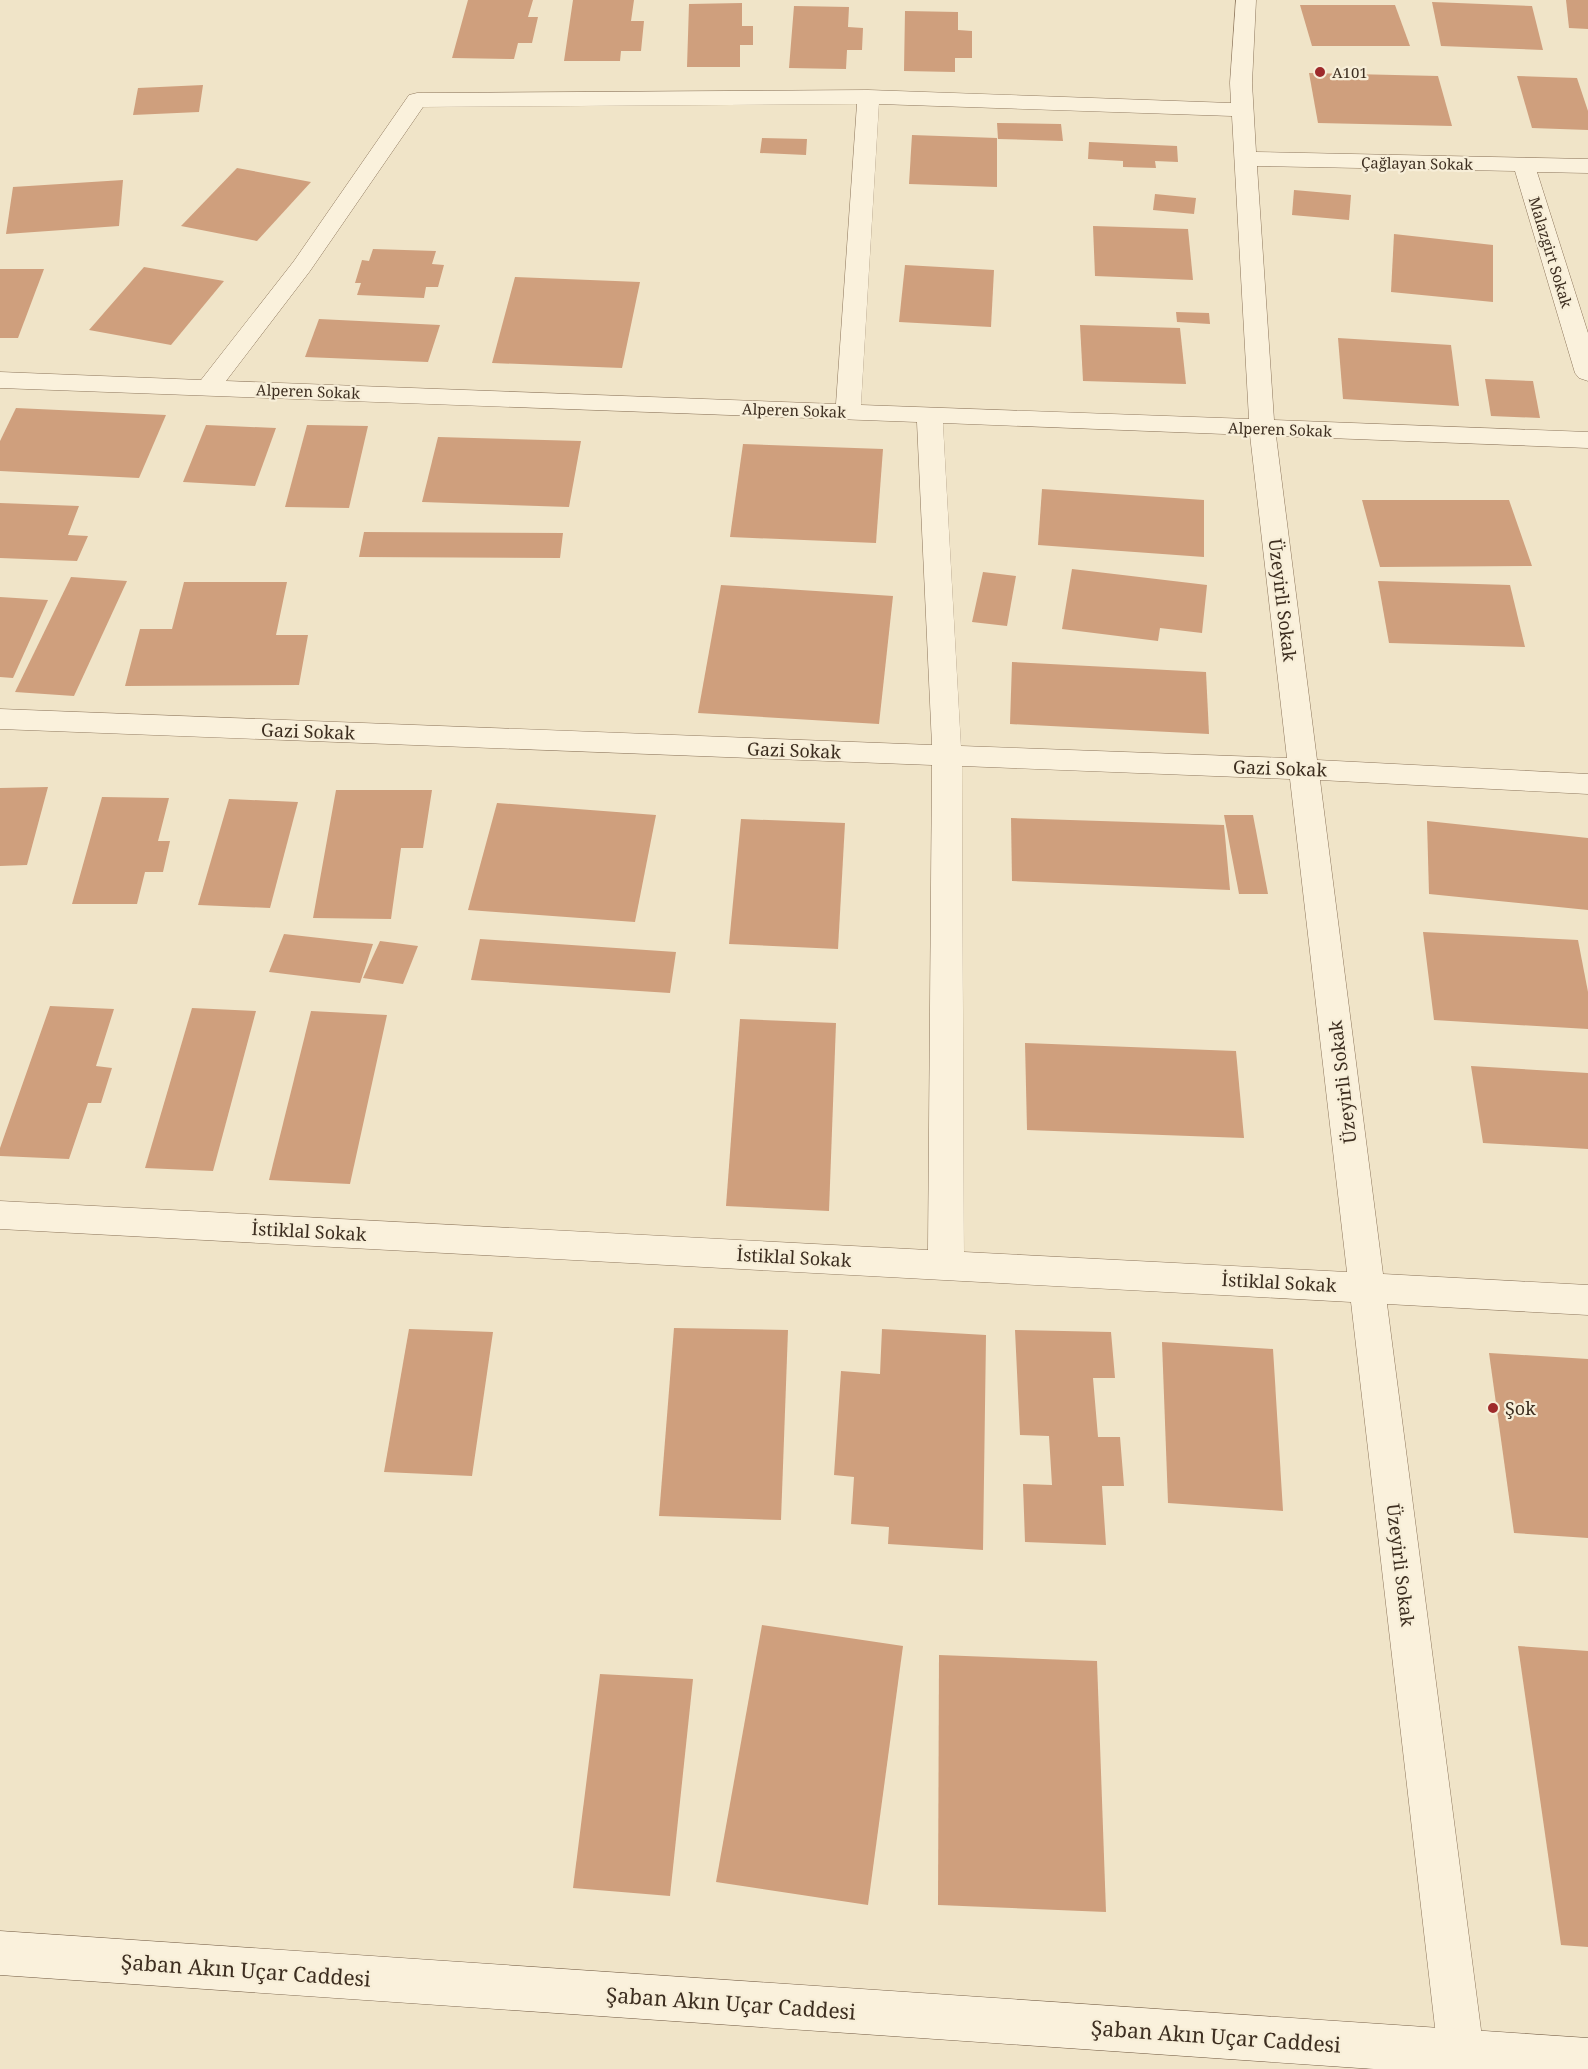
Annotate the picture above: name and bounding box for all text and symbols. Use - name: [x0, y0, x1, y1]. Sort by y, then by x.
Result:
- place label: A101: [1332, 62, 1368, 82]
- marker: A101: [1313, 65, 1327, 79]
- street label: Çağlayan Sokak: [1361, 152, 1473, 174]
- street label: Malazgirt Sokak: [1525, 194, 1577, 310]
- street label: Alperen Sokak: [256, 379, 361, 403]
- street label: Alperen Sokak: [742, 398, 847, 422]
- street label: Alperen Sokak: [1228, 417, 1333, 441]
- street label: Üzeyirli Sokak: [1264, 537, 1302, 663]
- street label: Gazi Sokak: [261, 717, 356, 745]
- street label: Gazi Sokak: [747, 736, 842, 764]
- street label: Gazi Sokak: [1233, 754, 1328, 782]
- street label: Üzeyirli Sokak: [1323, 1019, 1361, 1145]
- street label: İstiklal Sokak: [251, 1216, 367, 1246]
- street label: İstiklal Sokak: [736, 1242, 852, 1272]
- street label: İstiklal Sokak: [1221, 1267, 1337, 1297]
- place label: Şok: [1505, 1396, 1536, 1420]
- marker: Şok: [1486, 1401, 1500, 1415]
- street label: Üzeyirli Sokak: [1382, 1502, 1420, 1628]
- street label: Şaban Akın Uçar Caddesi: [120, 1947, 372, 1993]
- street label: Şaban Akın Uçar Caddesi: [605, 1980, 857, 2026]
- street label: Şaban Akın Uçar Caddesi: [1090, 2013, 1342, 2059]

